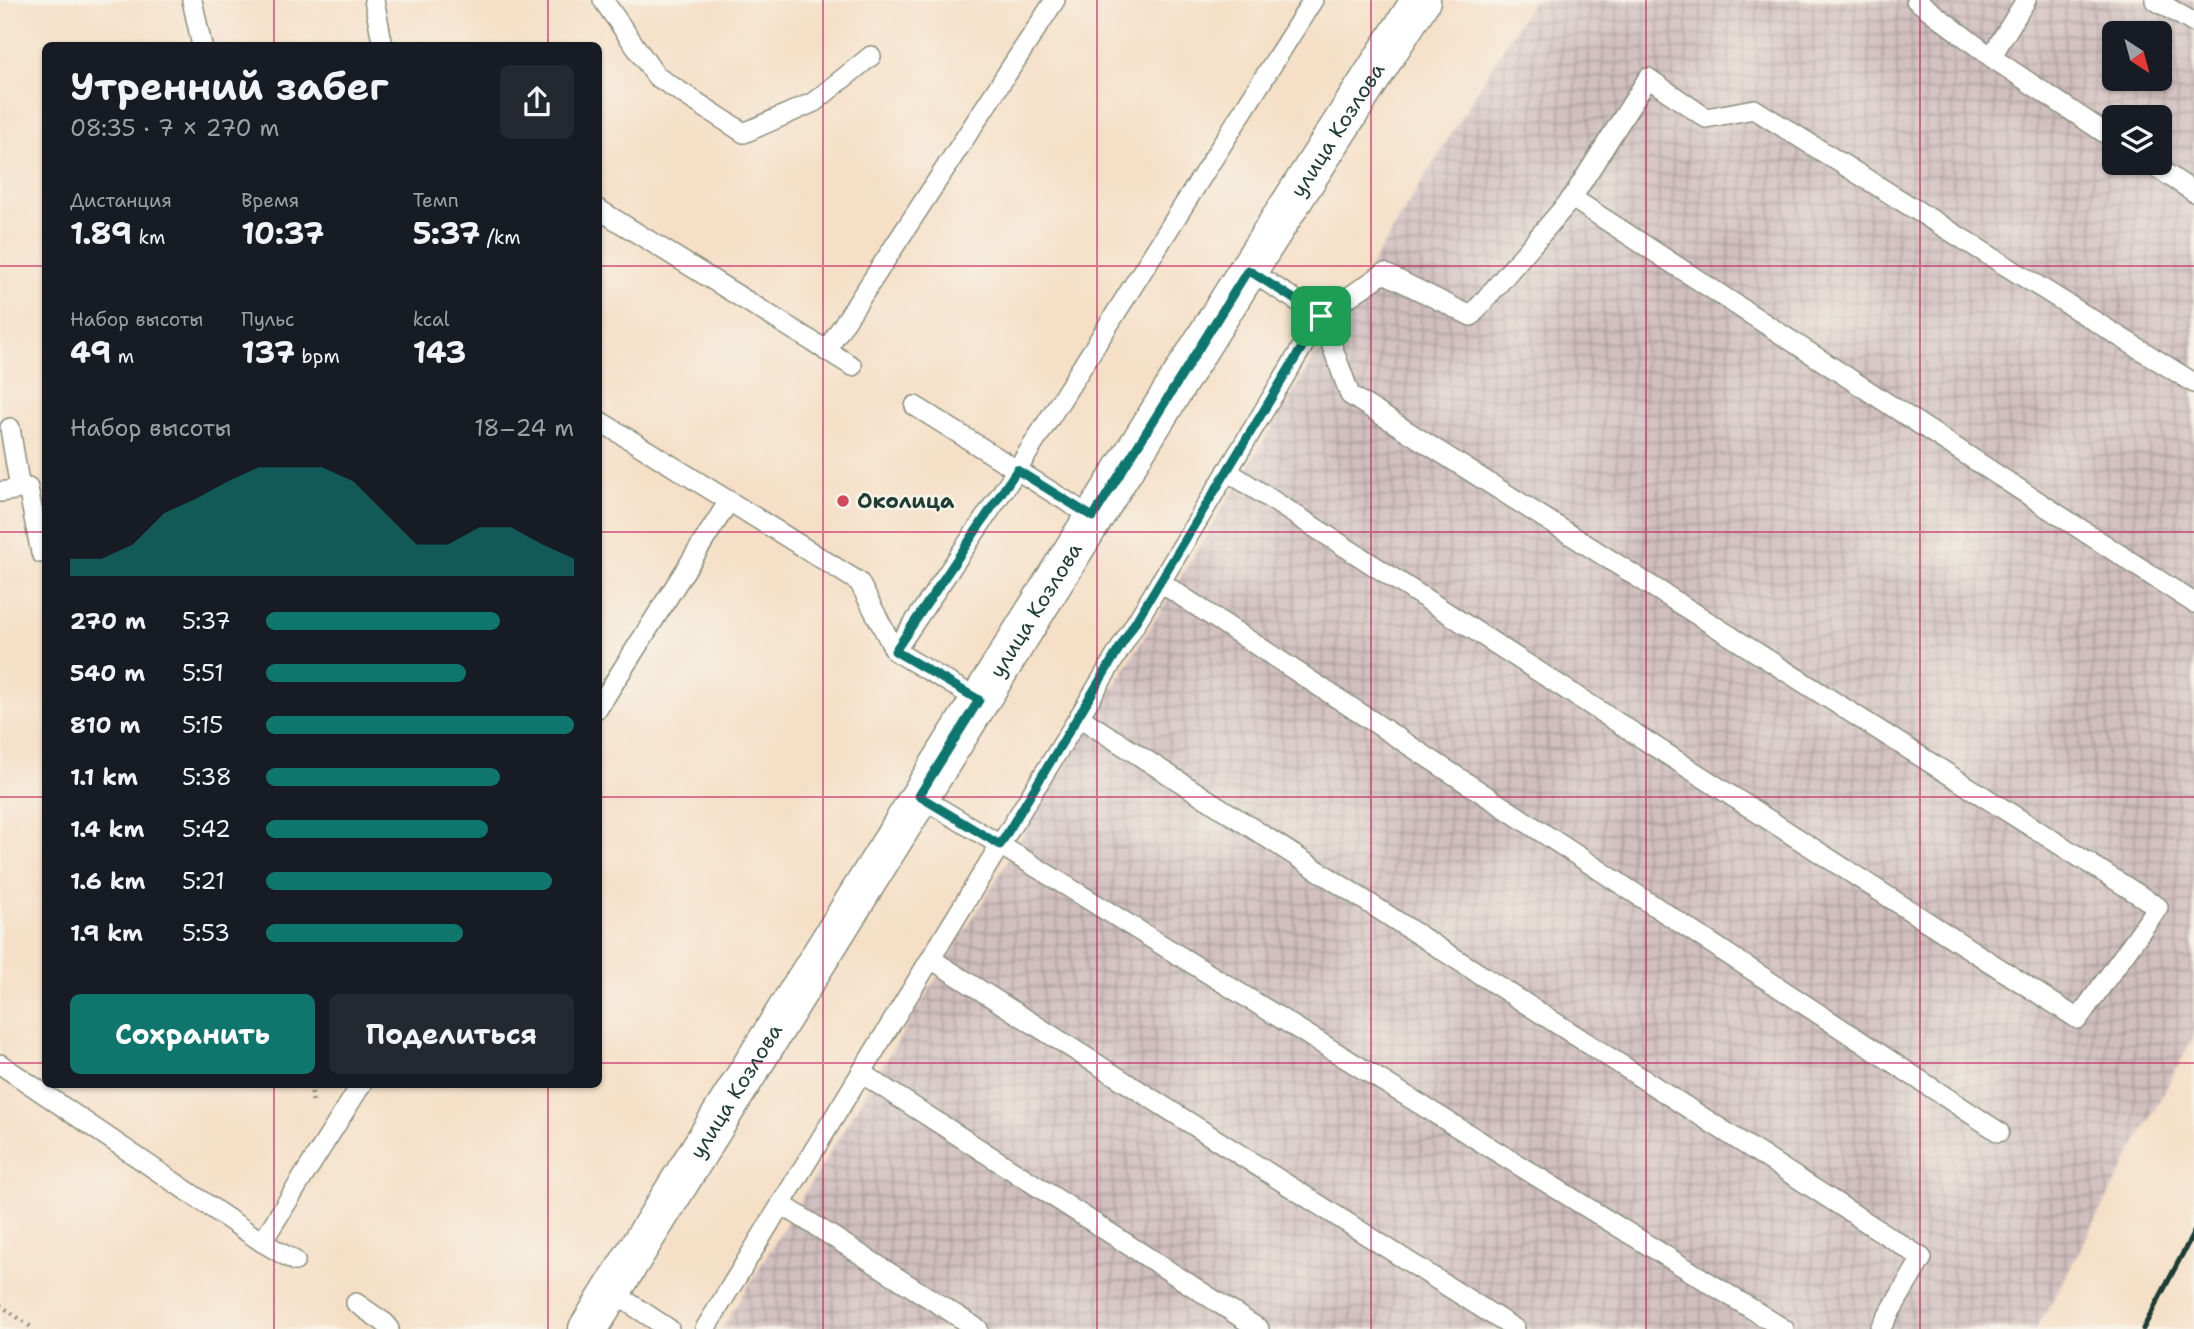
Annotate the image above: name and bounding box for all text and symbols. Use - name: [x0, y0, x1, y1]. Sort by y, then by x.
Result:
- north arrow: [2102, 21, 2172, 91]
- map controls: [2102, 21, 2172, 175]
- street label: улица Козлова: [1284, 58, 1391, 203]
- text: Утренний забег: [70, 61, 388, 112]
- button: share: [500, 65, 574, 139]
- button: layers: [2102, 105, 2172, 175]
- text: 08:35 · 7 × 270 m: [70, 113, 279, 143]
- text: Дистанция: [70, 188, 172, 213]
- text: Время: [241, 188, 299, 213]
- text: Темп: [413, 188, 459, 213]
- text: 1.89: [70, 213, 132, 254]
- text: 10:37: [241, 213, 324, 254]
- text: 5:37: [413, 213, 480, 254]
- text: km: [132, 225, 165, 250]
- text: /km: [480, 225, 521, 250]
- pin: [1291, 286, 1351, 346]
- icon: arrive: [1302, 297, 1340, 335]
- text: Набор высоты: [70, 307, 203, 332]
- text: Пульс: [241, 307, 295, 332]
- text: kcal: [413, 307, 450, 332]
- text: 49: [70, 332, 111, 373]
- text: 137: [241, 332, 295, 373]
- text: 143: [413, 332, 466, 373]
- text: m: [111, 344, 134, 369]
- text: bpm: [295, 344, 340, 369]
- text: Набор высоты: [70, 413, 231, 443]
- text: 18–24 m: [474, 413, 574, 443]
- place label: Околица: [857, 487, 955, 515]
- marker: Околица: [835, 493, 851, 509]
- street label: улица Козлова: [983, 537, 1089, 683]
- text: 270 m: [70, 606, 146, 636]
- text: 5:37: [182, 606, 231, 636]
- text: 540 m: [70, 658, 145, 688]
- text: 5:51: [182, 658, 224, 688]
- text: 810 m: [70, 710, 140, 740]
- text: 5:15: [182, 710, 223, 740]
- text: 1.1 km: [70, 762, 138, 792]
- text: 5:38: [182, 762, 232, 792]
- text: 1.4 km: [70, 814, 144, 844]
- text: 5:42: [182, 814, 231, 844]
- text: 1.6 km: [70, 866, 145, 896]
- text: 5:21: [182, 866, 225, 896]
- text: 1.9 km: [70, 918, 143, 948]
- text: 5:53: [182, 918, 230, 948]
- button: Сохранить: [70, 994, 315, 1074]
- button: Поделиться: [329, 994, 574, 1074]
- street label: улица Козлова: [683, 1018, 789, 1164]

